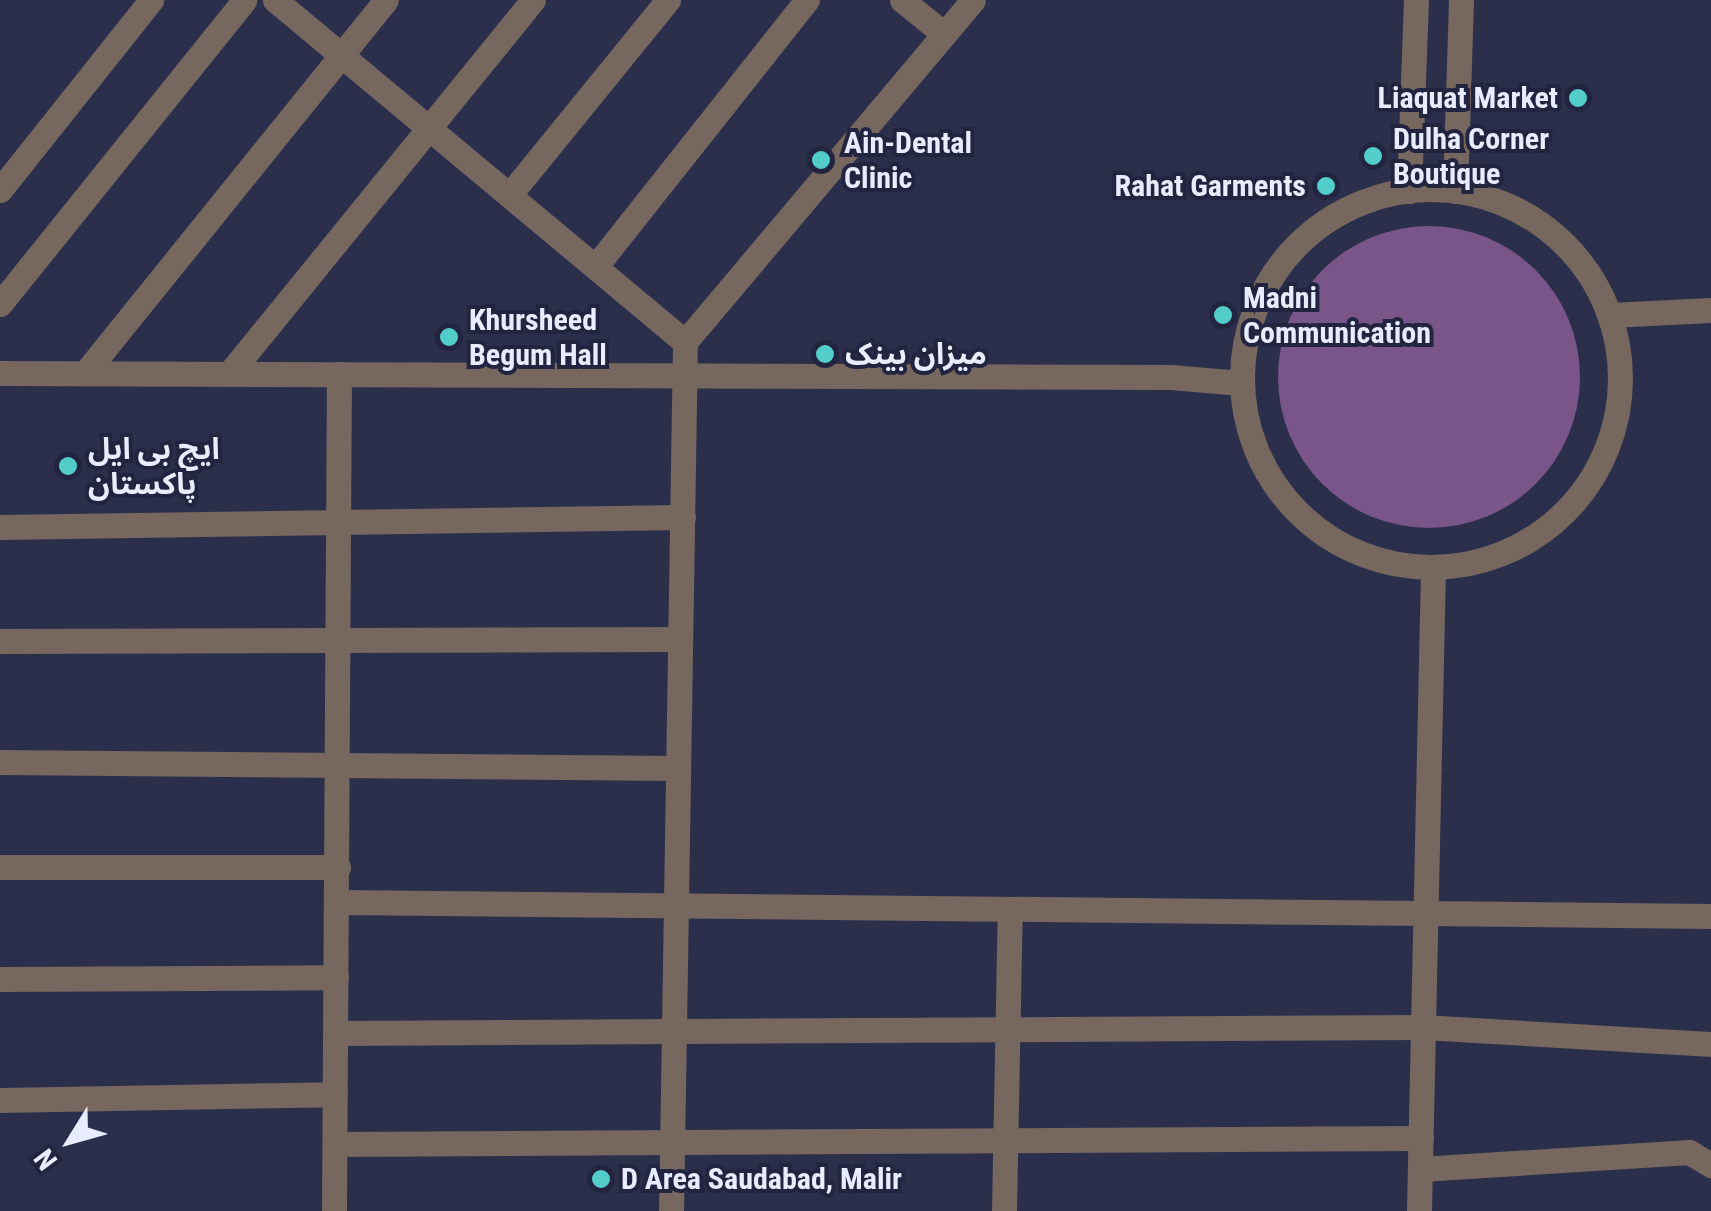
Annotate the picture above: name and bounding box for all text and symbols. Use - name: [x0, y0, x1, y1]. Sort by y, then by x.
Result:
- place label: Liaquat Market: [1378, 80, 1558, 116]
- marker: Liaquat Market: [1567, 87, 1589, 109]
- place label: Dulha Corner Boutique: [1393, 121, 1549, 192]
- place label: Ain-Dental Clinic: [844, 125, 972, 196]
- marker: Dulha Corner Boutique: [1362, 145, 1384, 167]
- marker: Ain-Dental Clinic: [808, 147, 834, 173]
- place label: Rahat Garments: [1114, 168, 1306, 204]
- marker: Rahat Garments: [1315, 175, 1337, 197]
- place label: Madni Communication: [1243, 280, 1431, 350]
- place label: Khursheed Begum Hall: [469, 302, 607, 372]
- marker: Madni Communication: [1212, 304, 1234, 326]
- marker: Khursheed Begum Hall: [438, 326, 460, 348]
- place label: میزان بینک: [845, 336, 987, 372]
- marker: میزان بینک: [814, 343, 836, 365]
- place label: ایچ بی ایل پاکستان: [88, 431, 220, 502]
- marker: ایچ بی ایل پاکستان: [57, 455, 79, 477]
- north arrow: [20, 1091, 120, 1191]
- text: N: [27, 1143, 64, 1176]
- place label: D Area Saudabad, Malir: [621, 1161, 902, 1197]
- marker: D Area Saudabad, Malir: [590, 1168, 612, 1190]

